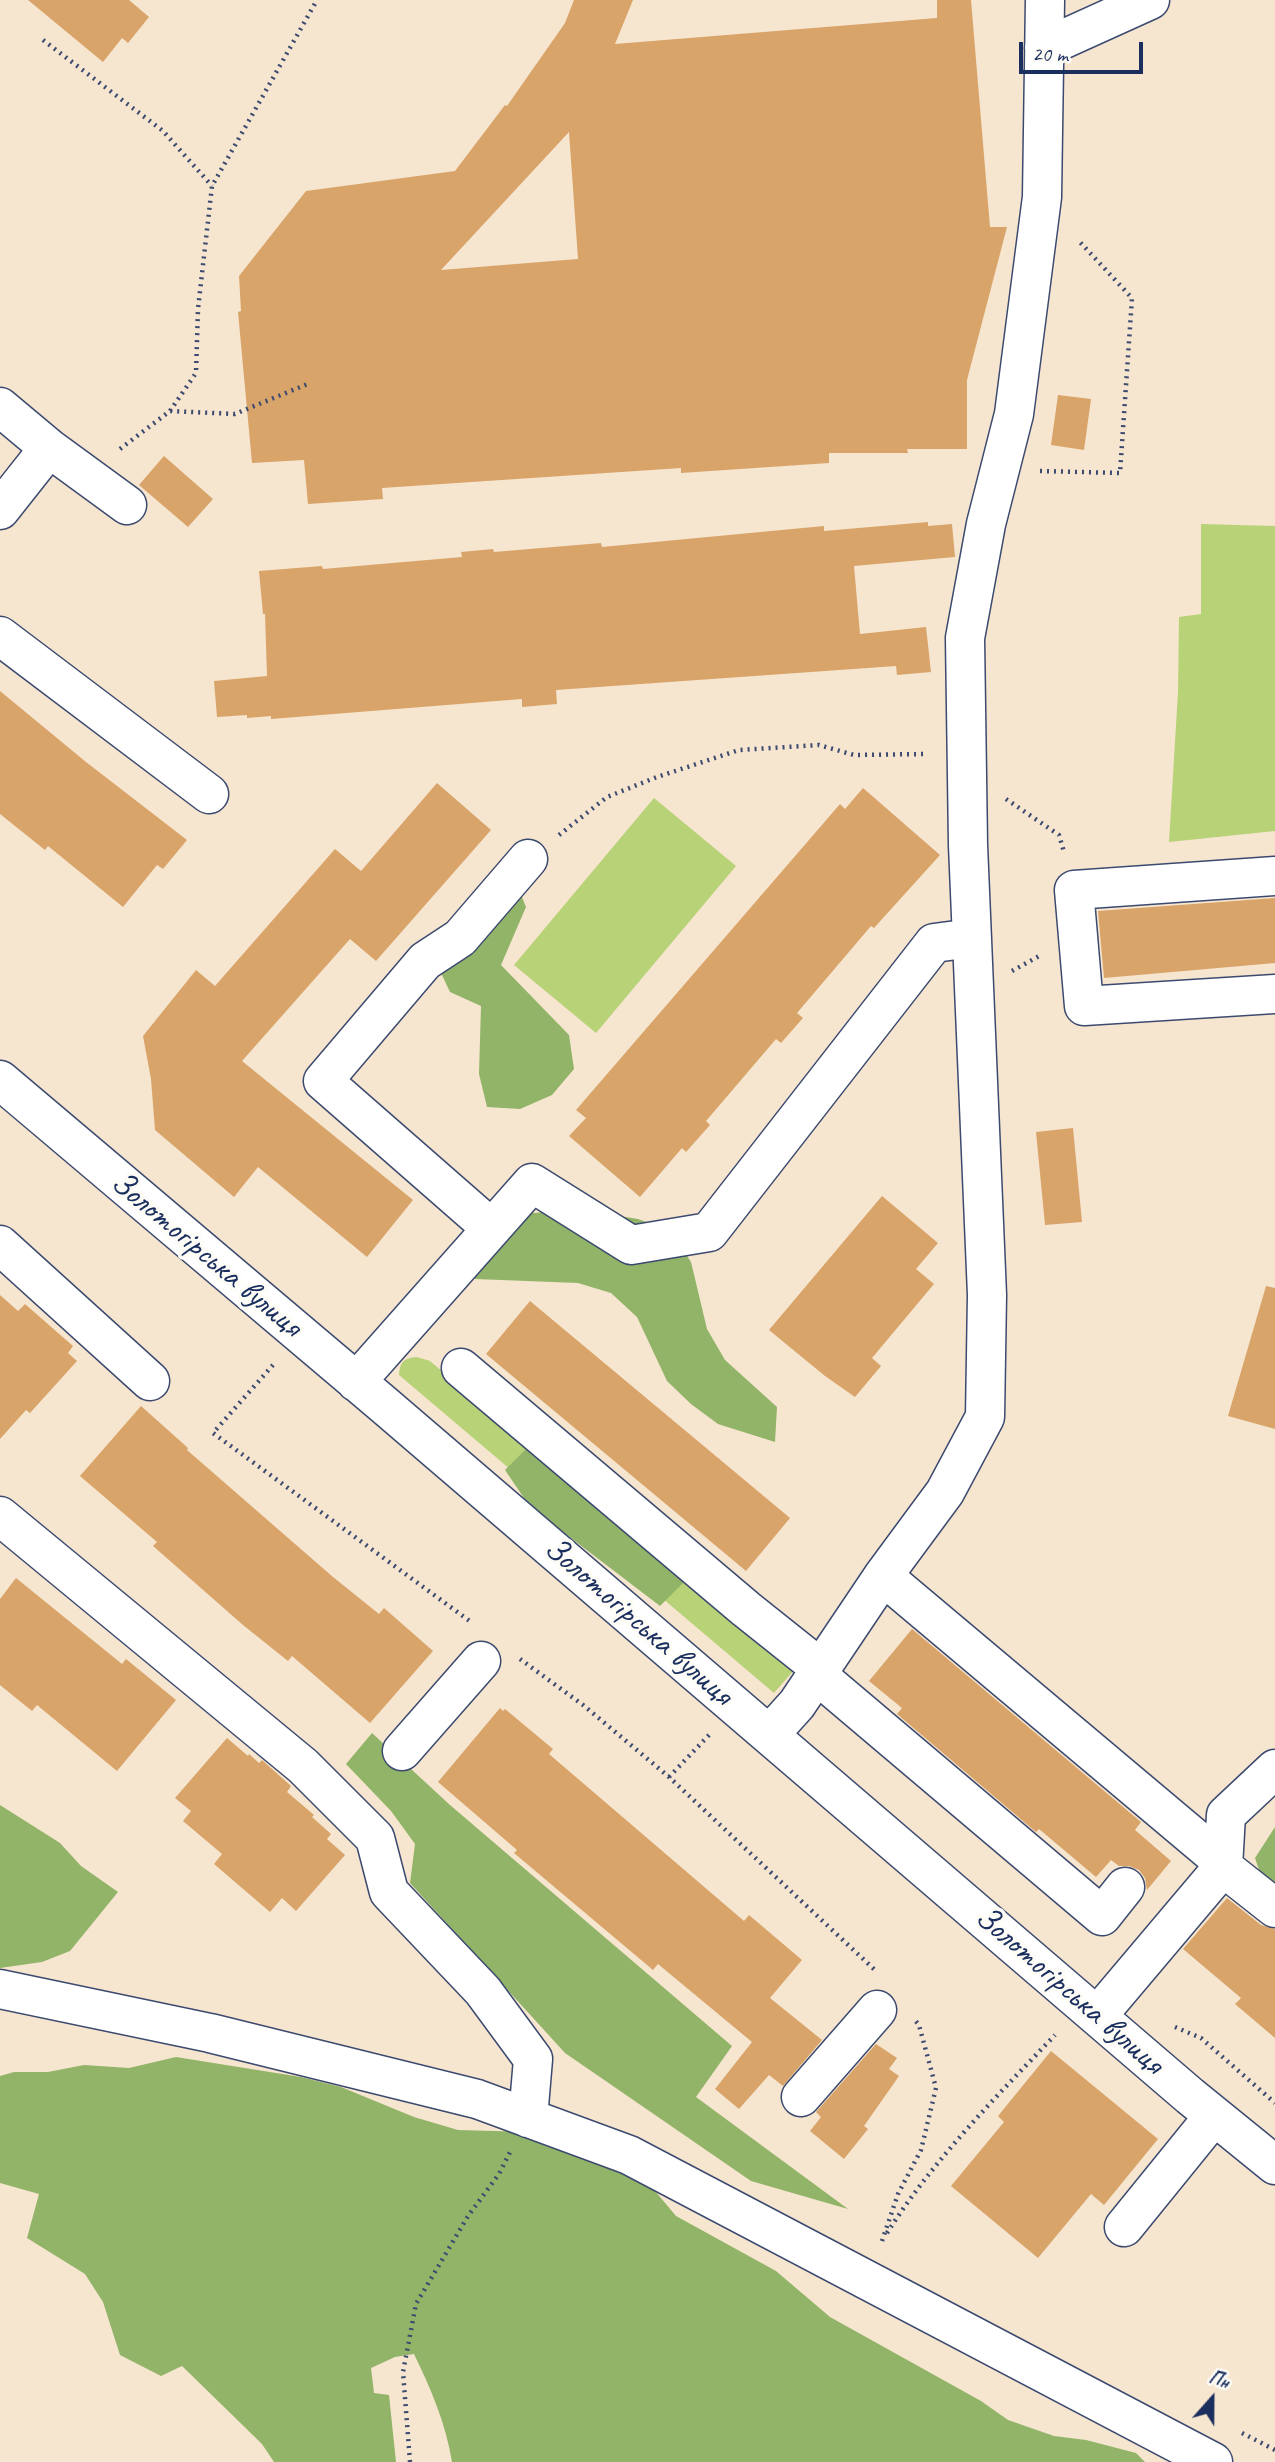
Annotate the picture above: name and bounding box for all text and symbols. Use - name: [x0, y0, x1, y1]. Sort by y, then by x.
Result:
- scale bar: [1023, 28, 1147, 72]
- text: 20 m: [1032, 41, 1068, 67]
- street label: Золотогірська вулиця: [102, 1164, 310, 1346]
- street label: Золотогірська вулиця: [535, 1529, 741, 1715]
- street label: Золотогірська вулиця: [966, 1898, 1172, 2084]
- north arrow: [1177, 2364, 1247, 2434]
- text: Пн: [1206, 2365, 1233, 2394]

